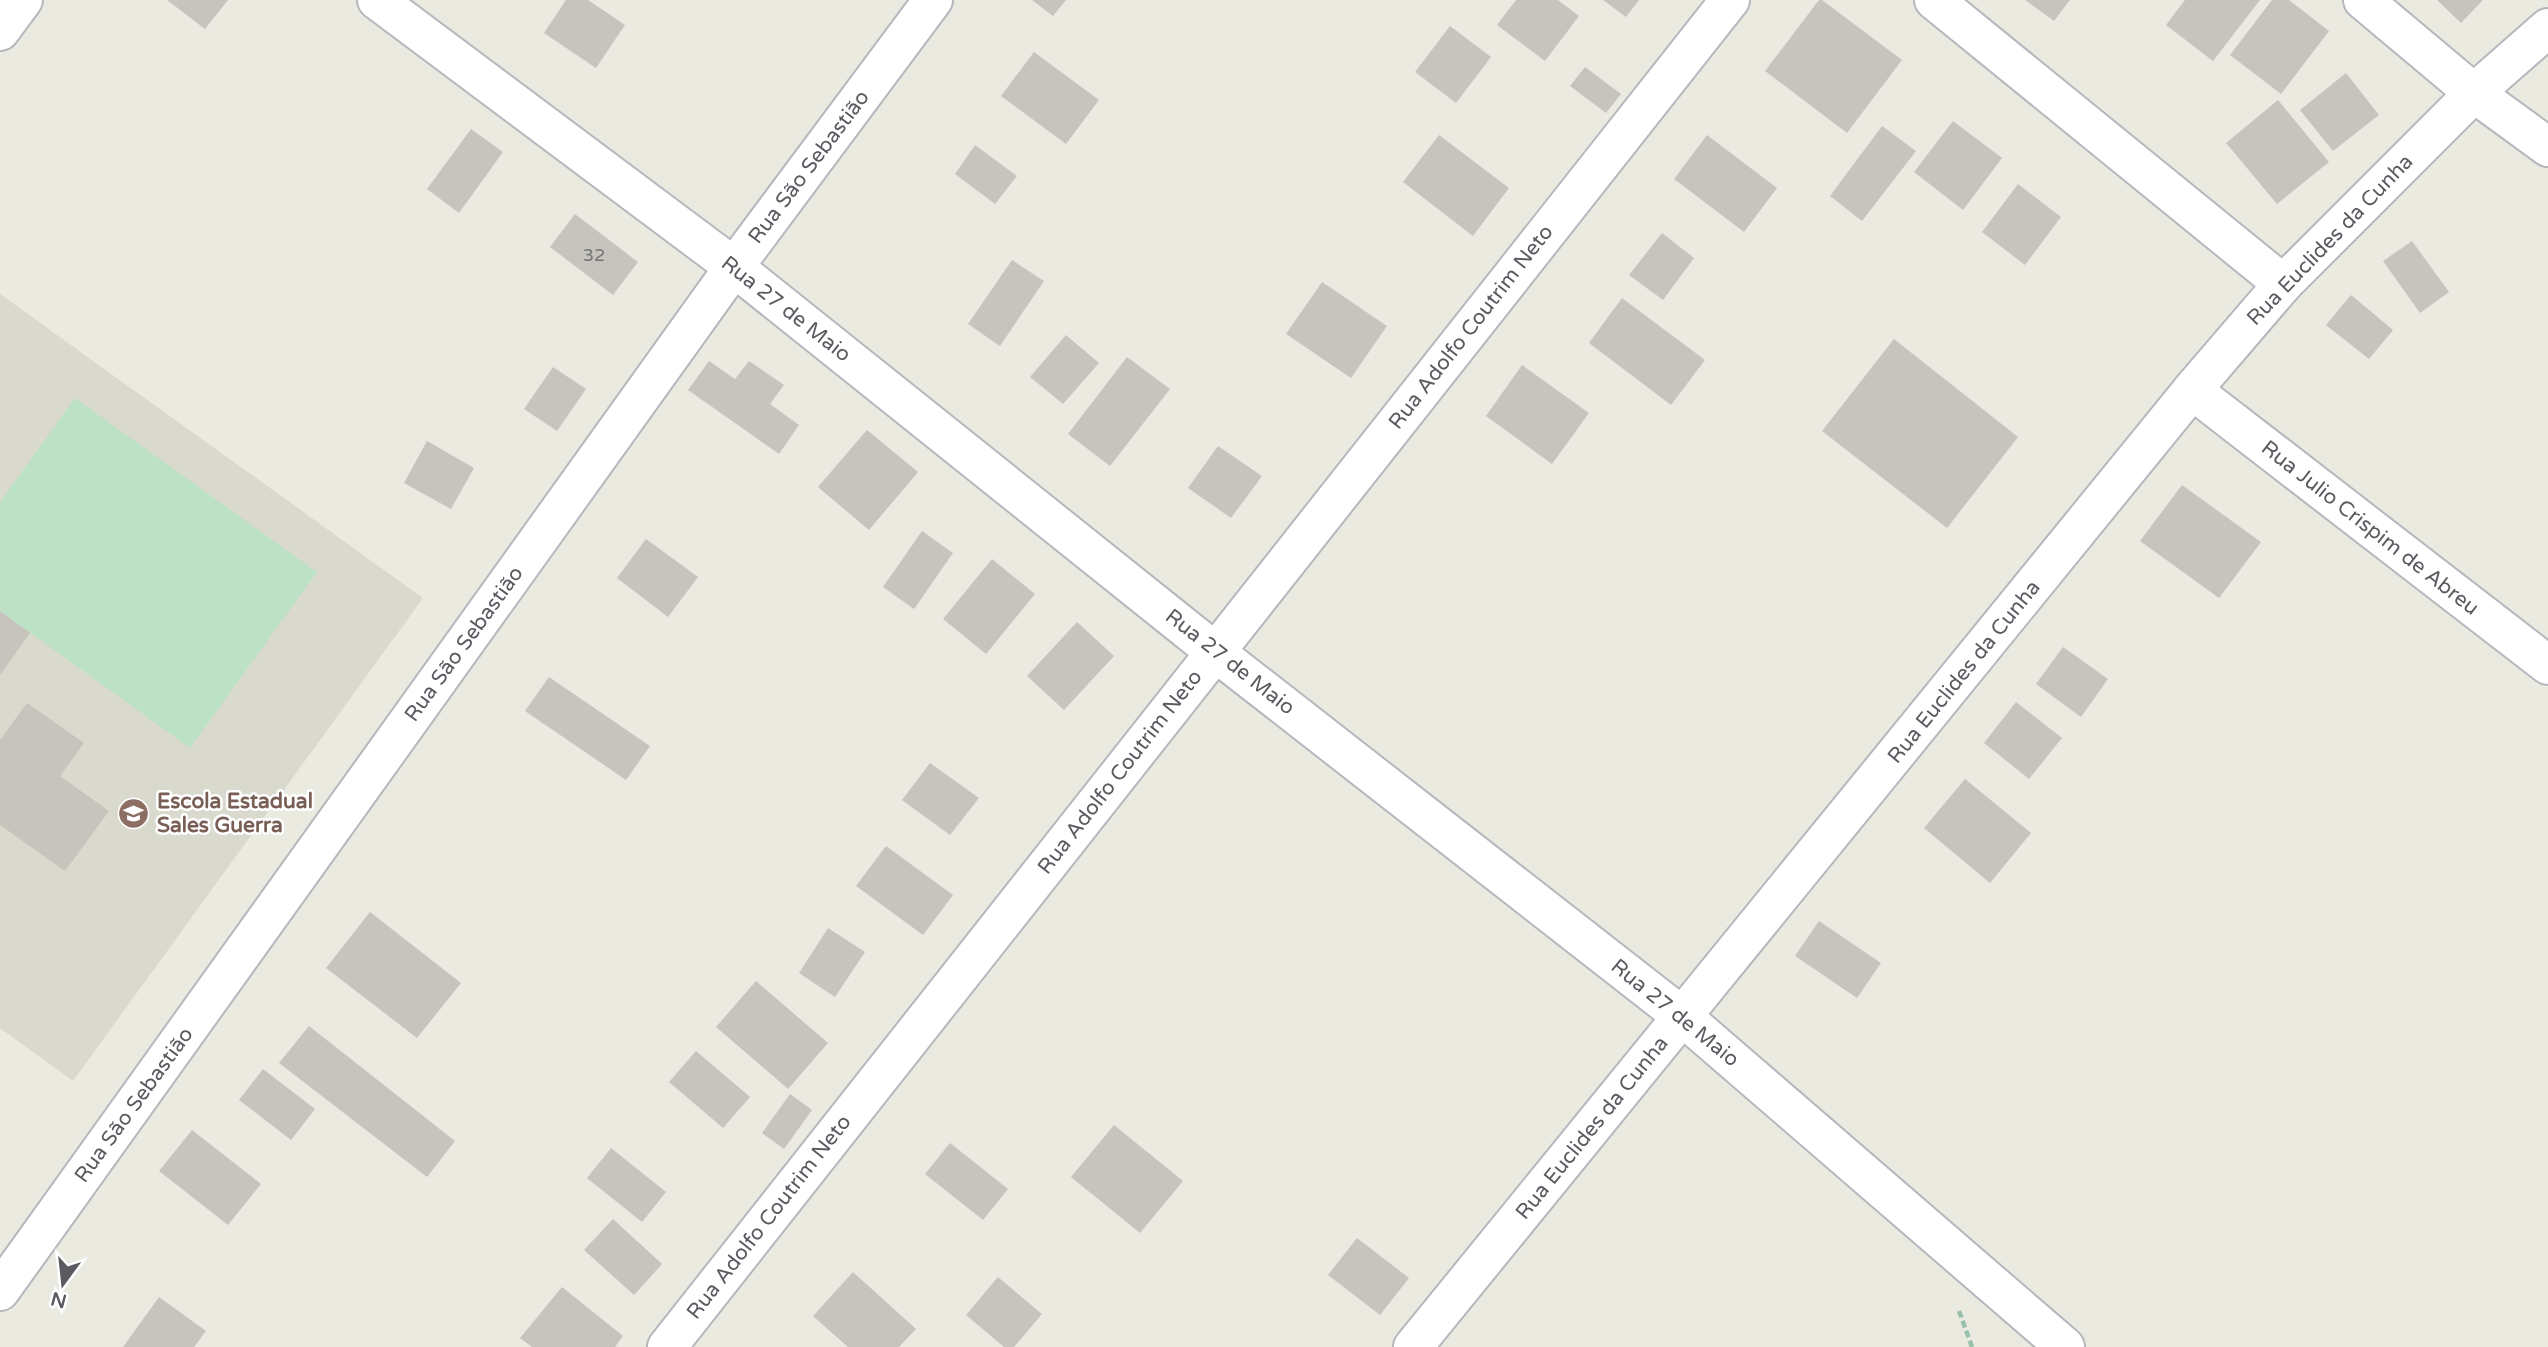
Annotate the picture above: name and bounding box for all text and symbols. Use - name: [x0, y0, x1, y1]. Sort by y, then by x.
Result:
- street label: Rua São Sebastião: [743, 85, 875, 249]
- street label: Rua Euclides da Cunha: [2242, 149, 2418, 331]
- street label: Rua Adolfo Coutrim Neto: [1383, 220, 1559, 434]
- house number: 32: [583, 244, 605, 266]
- street label: Rua 27 de Maio: [716, 251, 856, 367]
- street label: Rua Julio Crispim de Abreu: [2256, 435, 2484, 621]
- street label: Rua São Sebastião: [399, 562, 529, 726]
- street label: Rua Euclides da Cunha: [1882, 575, 2046, 769]
- street label: Rua 27 de Maio: [1160, 604, 1300, 720]
- street label: Rua Adolfo Coutrim Neto: [1032, 665, 1208, 879]
- place label: Escola Estadual Sales Guerra: [157, 789, 313, 838]
- school or university icon: Escola Estadual Sales Guerra: [117, 796, 151, 830]
- street label: Rua 27 de Maio: [1606, 954, 1744, 1072]
- street label: Rua São Sebastião: [69, 1023, 199, 1187]
- street label: Rua Euclides da Cunha: [1510, 1031, 1674, 1225]
- street label: Rua Adolfo Coutrim Neto: [681, 1110, 857, 1324]
- north arrow: [28, 1249, 98, 1319]
- text: N: [49, 1287, 69, 1312]

